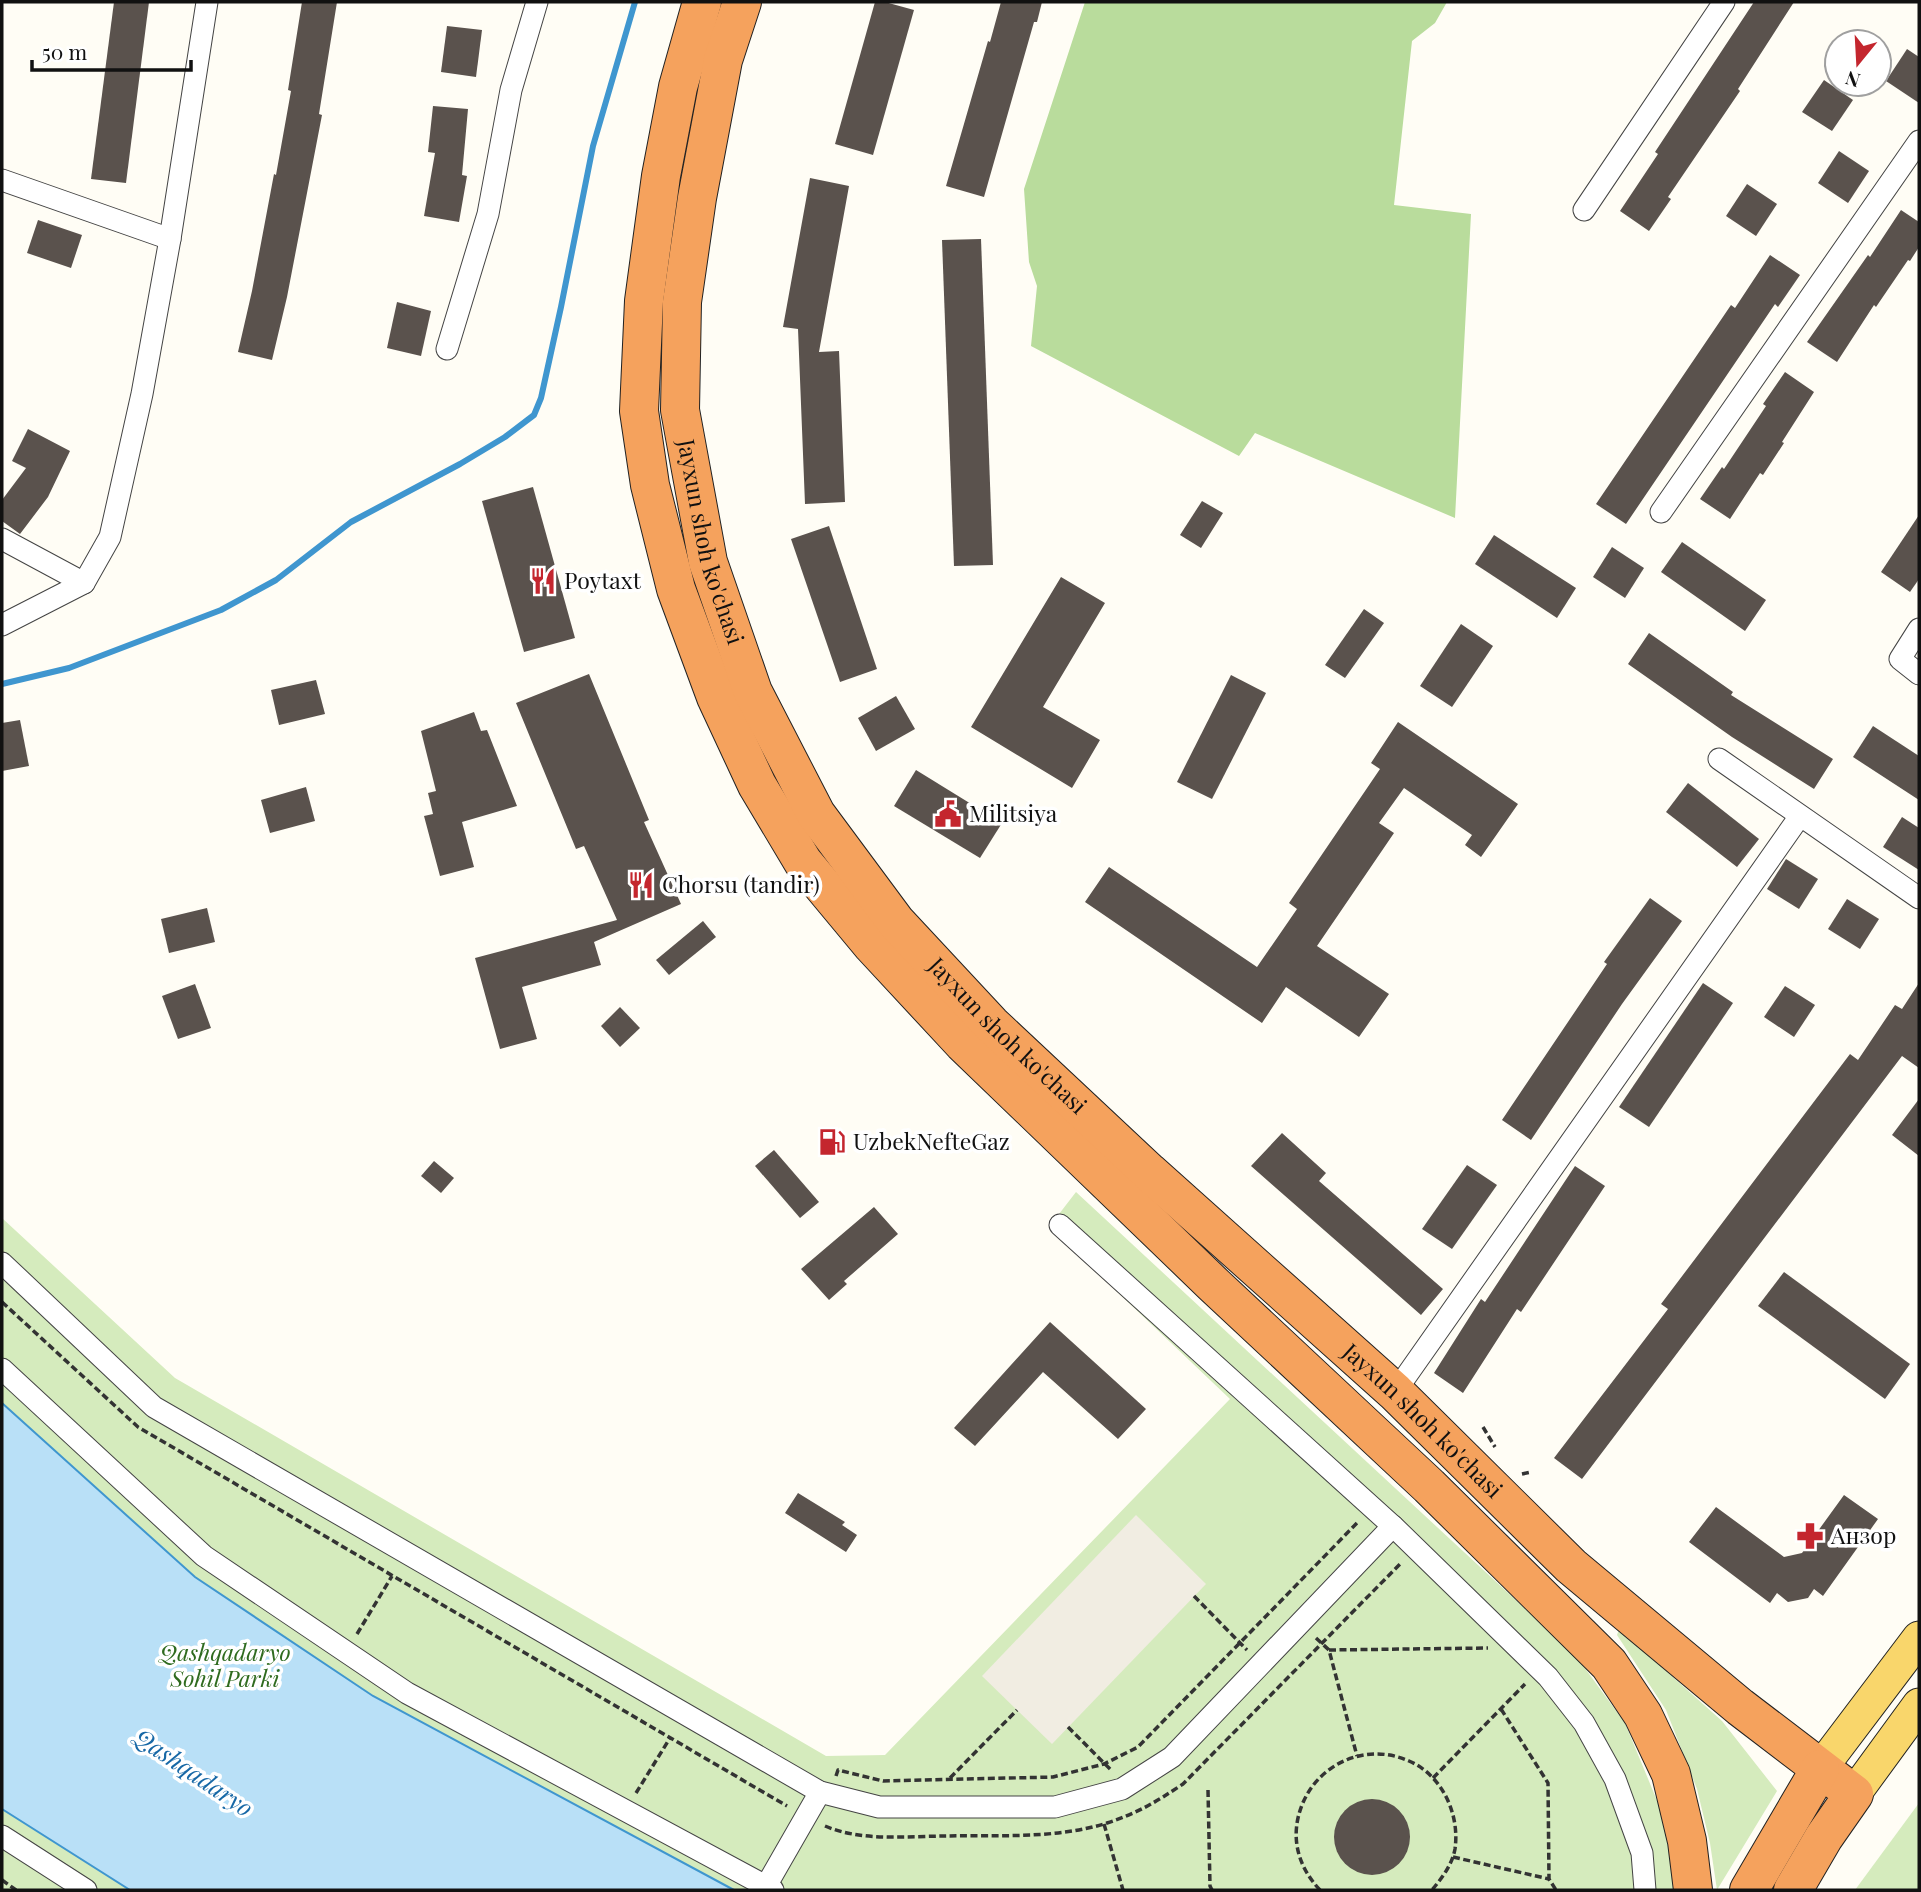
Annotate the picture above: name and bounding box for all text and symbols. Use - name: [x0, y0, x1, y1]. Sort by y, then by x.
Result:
- scale bar: [32, 28, 191, 72]
- north arrow: [1823, 28, 1893, 98]
- text: 50 m: [42, 37, 88, 65]
- text: N: [1842, 66, 1863, 95]
- street label: Jayxun shoh ko'chasi: [671, 435, 752, 648]
- place label: Poytaxt: [564, 564, 642, 595]
- restaurant icon: Poytaxt: [528, 566, 558, 596]
- place label: Militsiya: [969, 797, 1058, 828]
- public building icon: Militsiya: [933, 799, 963, 829]
- place label: Chorsu (tandir): [662, 868, 820, 899]
- restaurant icon: Chorsu (tandir): [626, 870, 656, 900]
- street label: Jayxun shoh ko'chasi: [922, 949, 1095, 1120]
- place label: UzbekNefteGaz: [853, 1125, 1010, 1156]
- fuel station icon: UzbekNefteGaz: [817, 1127, 847, 1157]
- street label: Jayxun shoh ko'chasi: [1336, 1335, 1510, 1504]
- place label: Анзор: [1830, 1519, 1896, 1550]
- pharmacy icon: Анзор: [1795, 1521, 1825, 1551]
- park label: Qashqadaryo Sohil Parki: [157, 1636, 291, 1693]
- water label: Qashqadaryo: [127, 1719, 260, 1823]

